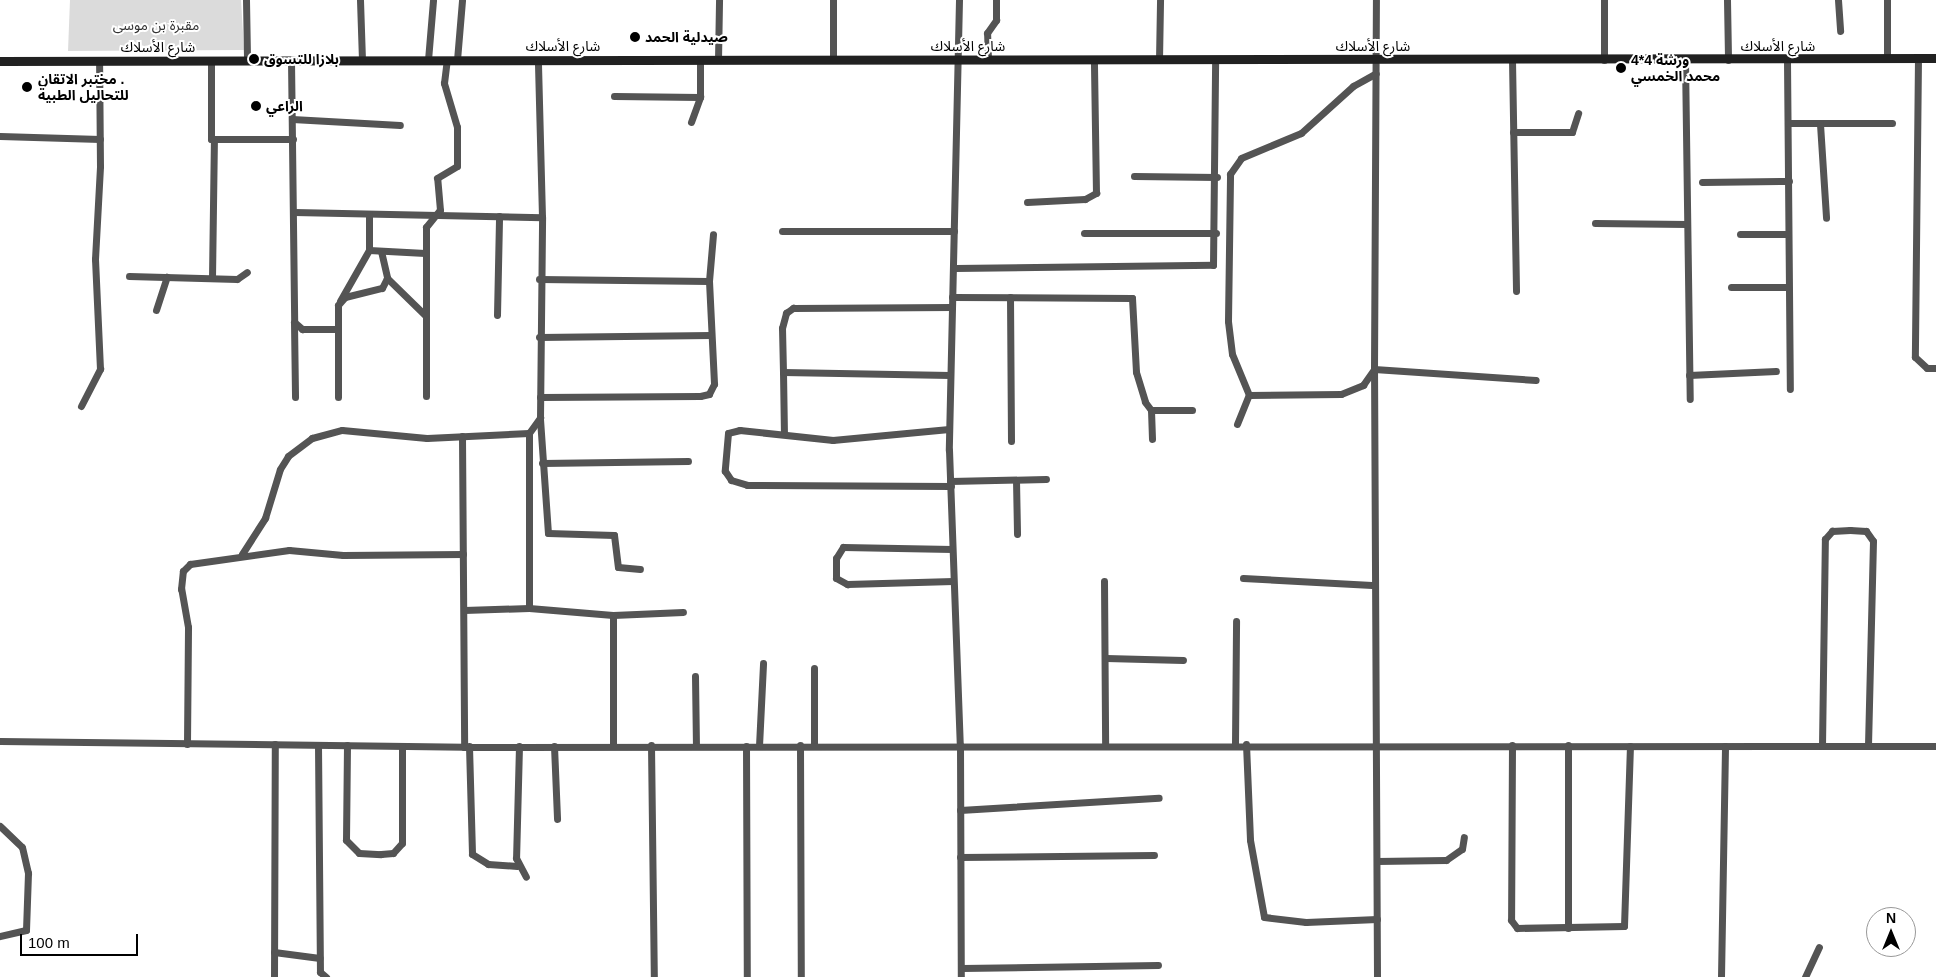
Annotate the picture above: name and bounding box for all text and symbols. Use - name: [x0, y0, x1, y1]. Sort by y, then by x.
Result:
- park label: مقبرة بن موسى: [113, 17, 199, 33]
- place label: صيدلية الحمد: [645, 29, 728, 45]
- marker: صيدلية الحمد: [629, 31, 641, 43]
- street label: شارع الأسلاك: [526, 38, 600, 54]
- street label: شارع الأسلاك: [931, 38, 1005, 54]
- street label: شارع الأسلاك: [1336, 38, 1410, 54]
- street label: شارع الأسلاك: [1741, 38, 1815, 54]
- street label: شارع الأسلاك: [121, 39, 195, 55]
- place label: بلازا للتسوق: [264, 51, 339, 67]
- place label: 4*4 ورشة محمد الخمسي: [1631, 52, 1720, 84]
- marker: بلازا للتسوق: [248, 53, 260, 65]
- marker: 4*4 ورشة محمد الخمسي: [1615, 62, 1627, 74]
- place label: مختبر اﻻتقان . للتحاليل الطبية: [38, 71, 129, 104]
- marker: مختبر اﻻتقان . للتحاليل الطبية: [20, 80, 34, 94]
- place label: الراعي: [266, 98, 303, 114]
- marker: الراعي: [250, 100, 262, 112]
- north arrow: [1866, 907, 1916, 957]
- text: N: [1886, 910, 1896, 926]
- scale bar: [22, 924, 140, 956]
- text: 100 m: [28, 934, 70, 951]

